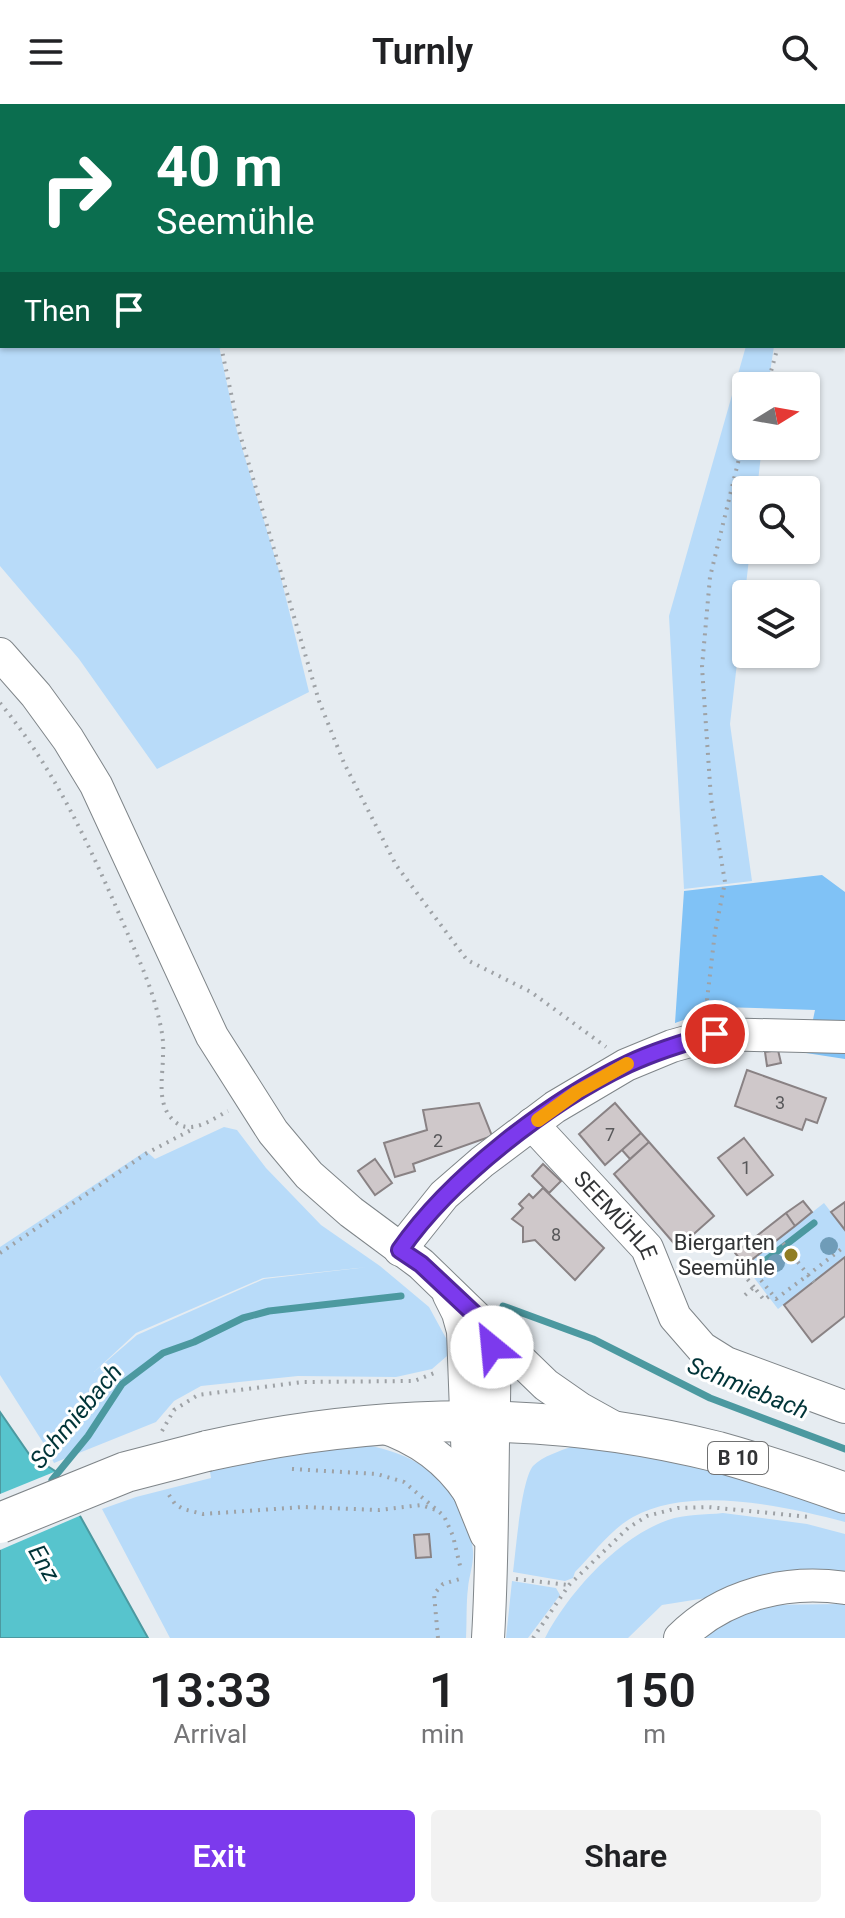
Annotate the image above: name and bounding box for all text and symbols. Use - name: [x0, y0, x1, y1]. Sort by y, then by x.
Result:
- icon: menu: [24, 30, 68, 74]
- icon: search: [777, 30, 821, 74]
- text: Turnly: [372, 31, 473, 73]
- text: 40 m: [156, 134, 283, 200]
- icon: right: [24, 136, 128, 240]
- text: Seemühle: [156, 201, 315, 243]
- icon: arrive: [107, 288, 151, 332]
- text: Then: [24, 293, 91, 328]
- north arrow: [732, 372, 820, 460]
- map controls: [732, 372, 820, 668]
- button: search: [732, 476, 820, 564]
- button: layers: [732, 580, 820, 668]
- pin: [681, 1000, 749, 1068]
- icon: arrive: [693, 1012, 737, 1056]
- house number: 3: [775, 1092, 785, 1113]
- house number: 7: [605, 1124, 615, 1145]
- house number: 2: [433, 1130, 443, 1151]
- house number: 1: [741, 1157, 751, 1178]
- street label: SEEMÜHLE: [569, 1165, 663, 1263]
- house number: 8: [551, 1224, 561, 1245]
- place label: Biergarten Seemühle: [674, 1230, 775, 1280]
- marker: Biergarten Seemühle: [782, 1246, 800, 1264]
- position arrow: [450, 1305, 534, 1389]
- water label: Schmiebach: [683, 1351, 813, 1425]
- water label: Schmiebach: [24, 1358, 128, 1474]
- road number: B 10: [708, 1442, 768, 1474]
- water label: Enz: [22, 1540, 66, 1587]
- text: 13:33: [149, 1662, 272, 1719]
- text: 1: [429, 1662, 456, 1719]
- text: 150: [614, 1662, 696, 1719]
- text: Arrival: [174, 1719, 247, 1749]
- text: min: [421, 1719, 464, 1749]
- text: m: [643, 1719, 666, 1749]
- button: Exit: [24, 1810, 415, 1902]
- button: Share: [431, 1810, 821, 1902]

